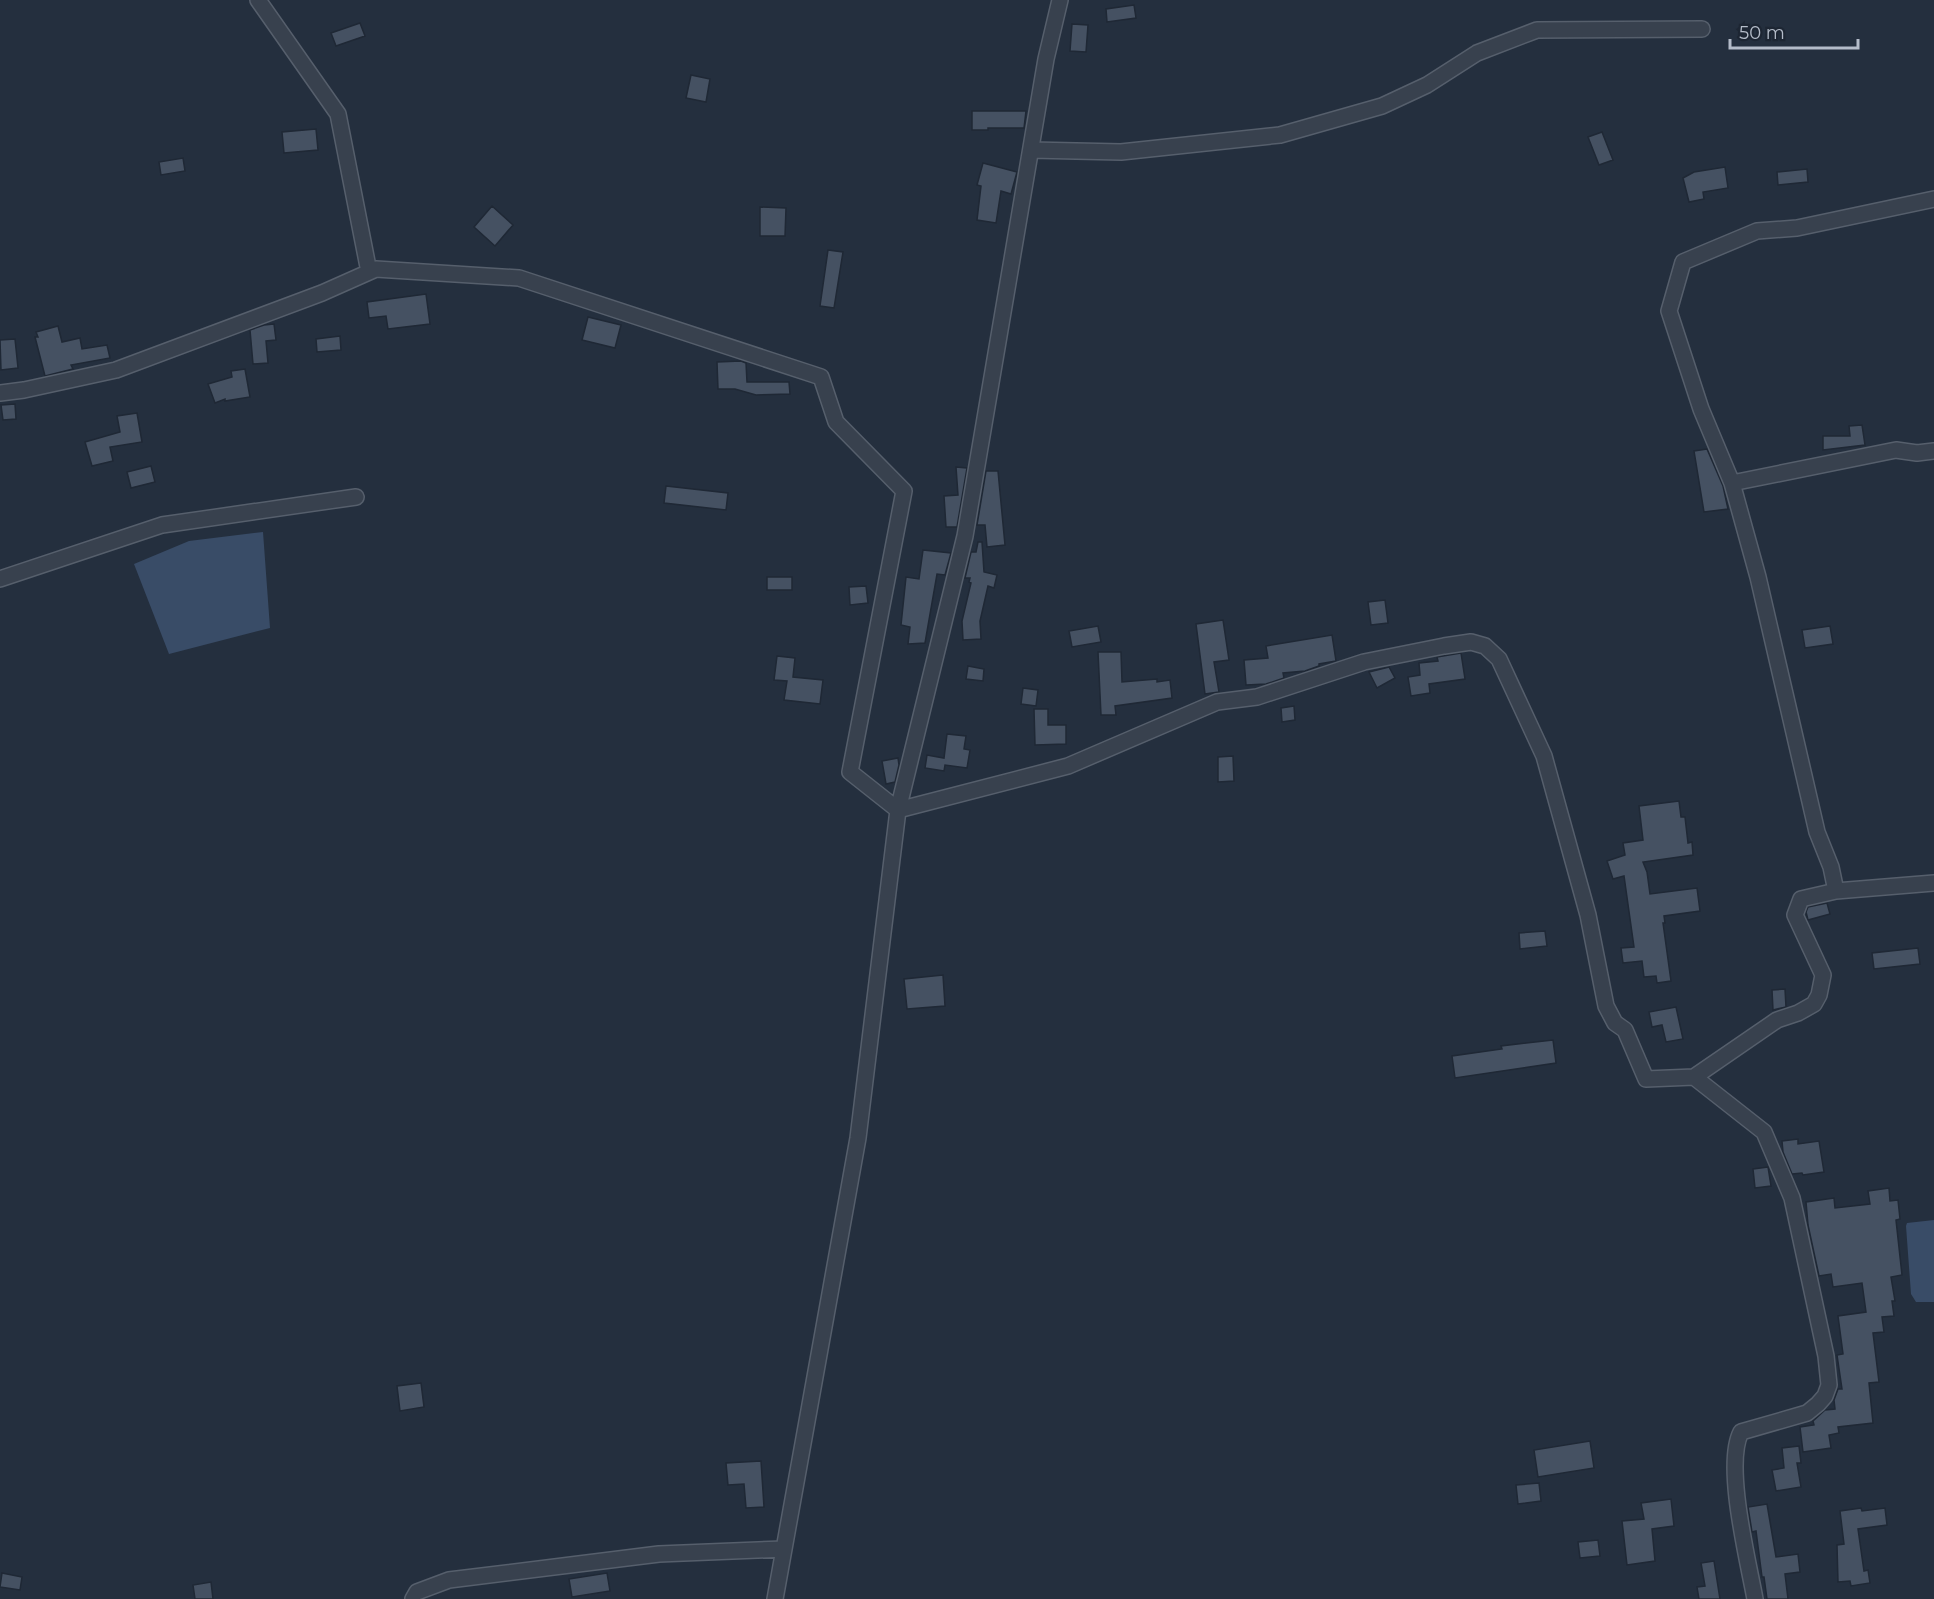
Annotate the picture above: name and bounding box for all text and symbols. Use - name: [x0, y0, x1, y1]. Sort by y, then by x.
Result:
- scale bar: [1730, 12, 1858, 50]
- text: 50 m: [1739, 22, 1785, 44]

